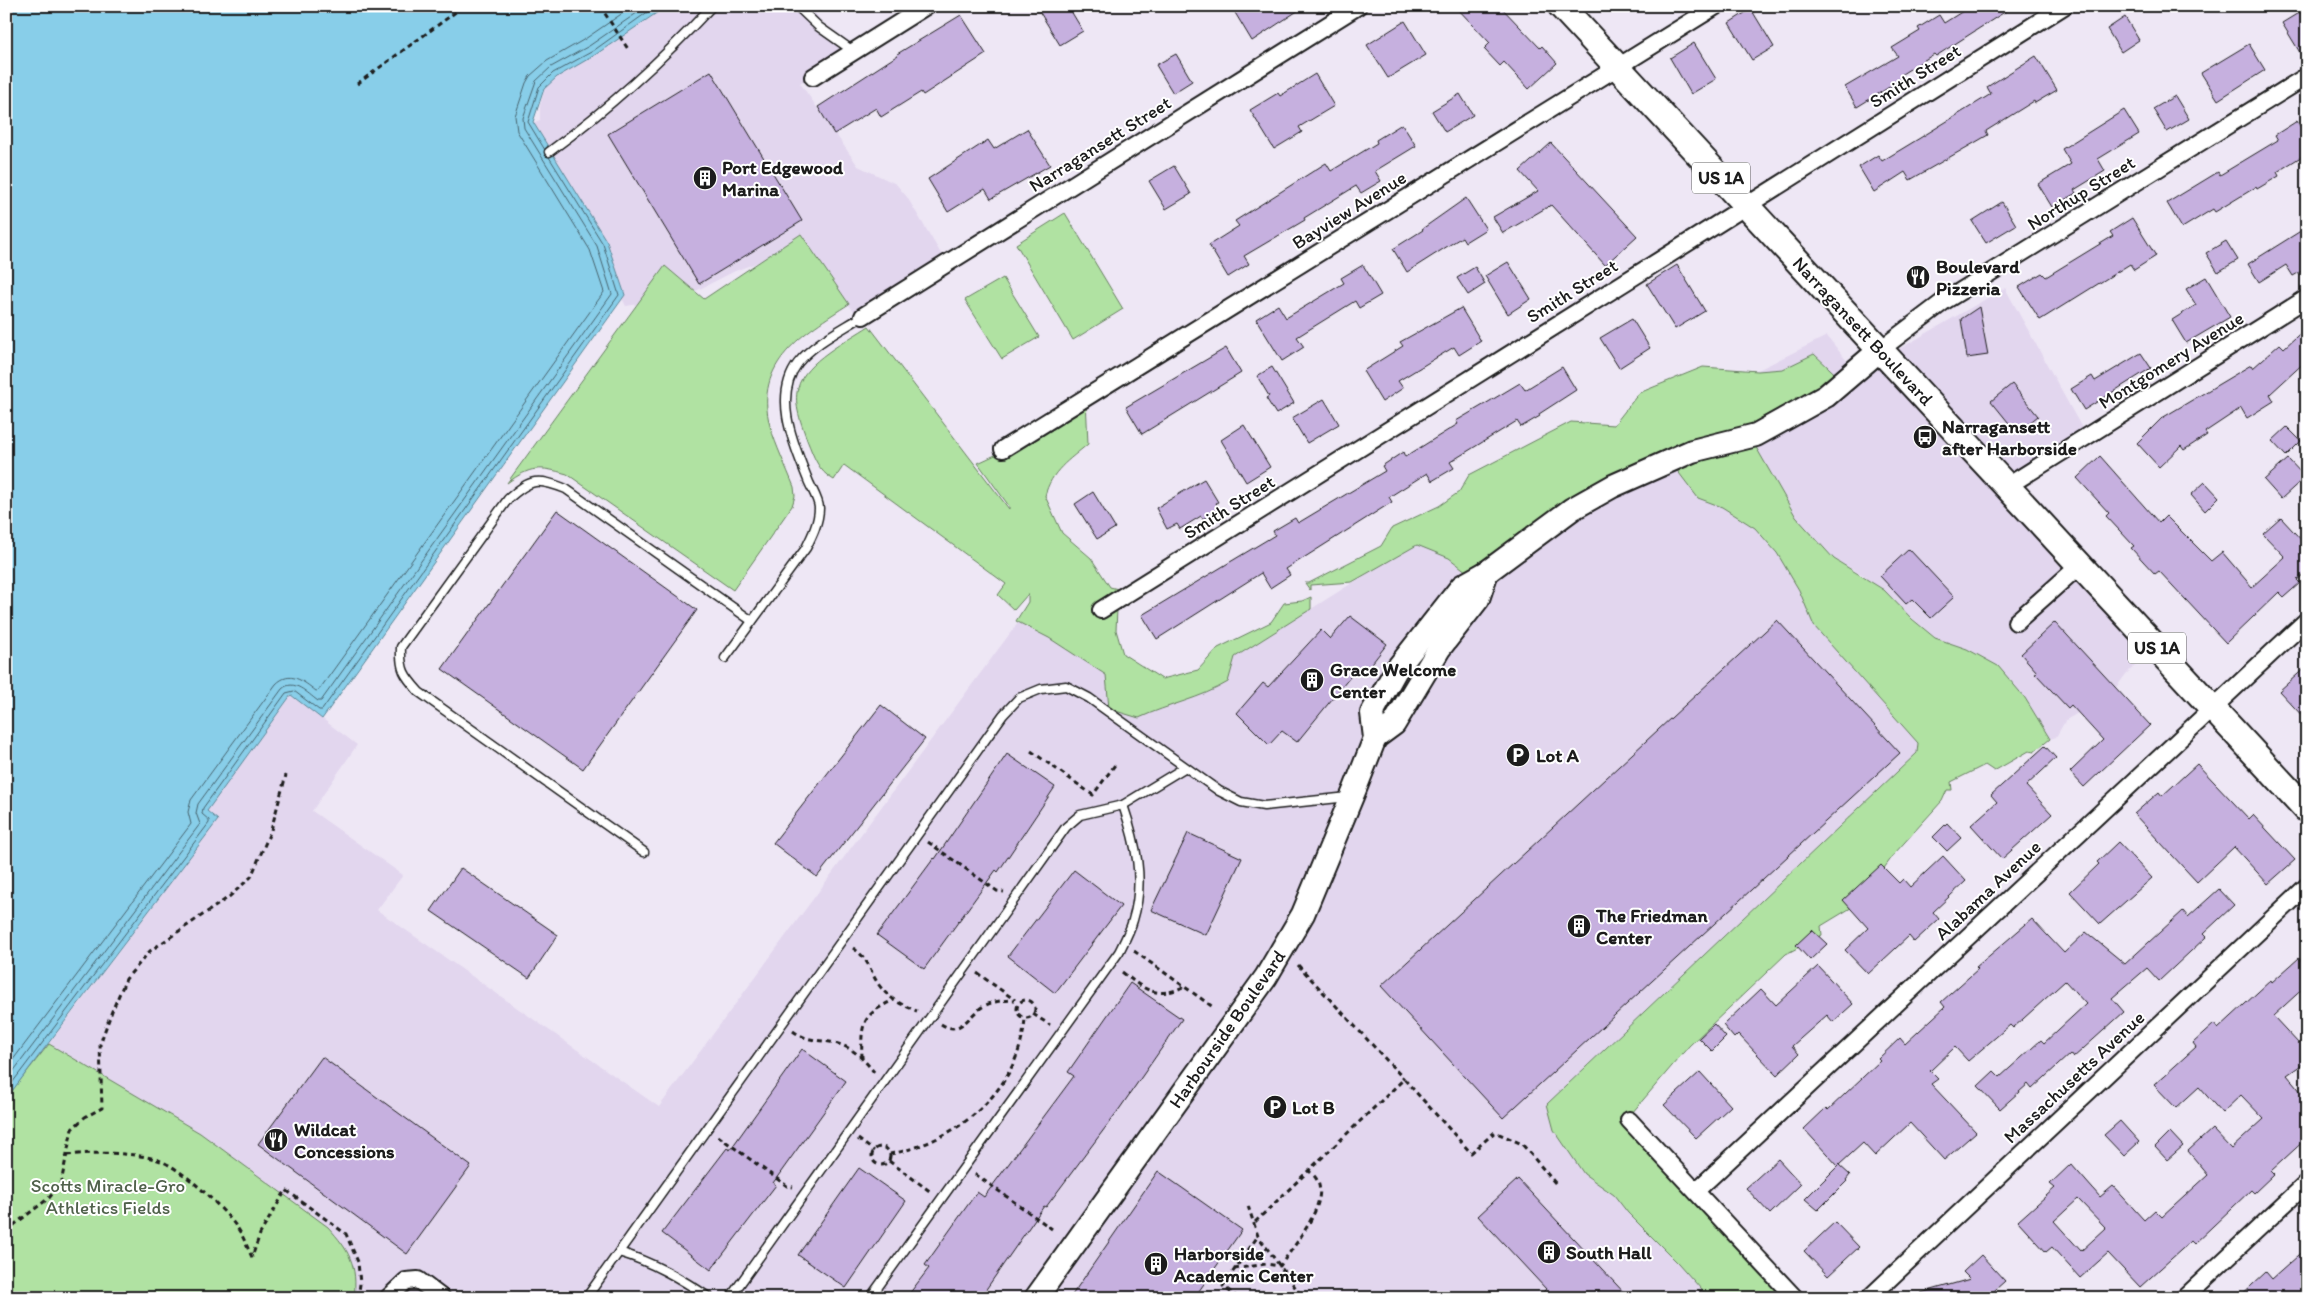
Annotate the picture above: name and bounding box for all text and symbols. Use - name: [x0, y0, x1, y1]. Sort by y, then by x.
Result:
- street label: Smith Street: [1865, 39, 1965, 113]
- street label: Narragansett Street: [1025, 91, 1175, 197]
- street label: Northup Street: [2023, 151, 2139, 235]
- place label: Port Edgewood Marina: [722, 156, 844, 201]
- road number: US 1A: [1692, 162, 1750, 194]
- building icon: Port Edgewood Marina: [692, 165, 718, 191]
- street label: Bayview Avenue: [1288, 166, 1410, 254]
- street label: Narragansett Boulevard: [1788, 252, 1938, 411]
- street label: Smith Street: [1522, 254, 1622, 328]
- place label: Boulevard Pizzeria: [1936, 255, 2020, 300]
- restaurant icon: Boulevard Pizzeria: [1905, 264, 1931, 290]
- street label: Montgomery Avenue: [2094, 306, 2248, 414]
- place label: Narragansett after Harborside: [1942, 415, 2077, 460]
- bus stop icon: Narragansett after Harborside: [1912, 424, 1938, 450]
- street label: Smith Street: [1179, 470, 1279, 544]
- road number: US 1A: [2128, 632, 2186, 664]
- place label: Grace Welcome Center: [1330, 658, 1456, 703]
- building icon: Grace Welcome Center: [1299, 667, 1325, 693]
- parking icon: Lot A: [1505, 742, 1531, 768]
- place label: Lot A: [1536, 744, 1580, 767]
- street label: Alabama Avenue: [1930, 835, 2046, 945]
- place label: The Friedman Center: [1595, 904, 1708, 949]
- building icon: The Friedman Center: [1566, 913, 1592, 939]
- street label: Harbourside Boulevard: [1164, 945, 1291, 1113]
- street label: Massachusetts Avenue: [1999, 1006, 2149, 1148]
- parking icon: Lot B: [1262, 1094, 1288, 1120]
- place label: Lot B: [1292, 1096, 1335, 1119]
- place label: Wildcat Concessions: [294, 1118, 395, 1163]
- restaurant icon: Wildcat Concessions: [263, 1127, 289, 1153]
- park label: Scotts Miracle-Gro Athletics Fields: [31, 1174, 185, 1219]
- building icon: South Hall: [1536, 1239, 1562, 1265]
- place label: South Hall: [1566, 1241, 1652, 1264]
- place label: Harborside Academic Center: [1173, 1242, 1314, 1287]
- building icon: Harborside Academic Center: [1143, 1251, 1169, 1277]

